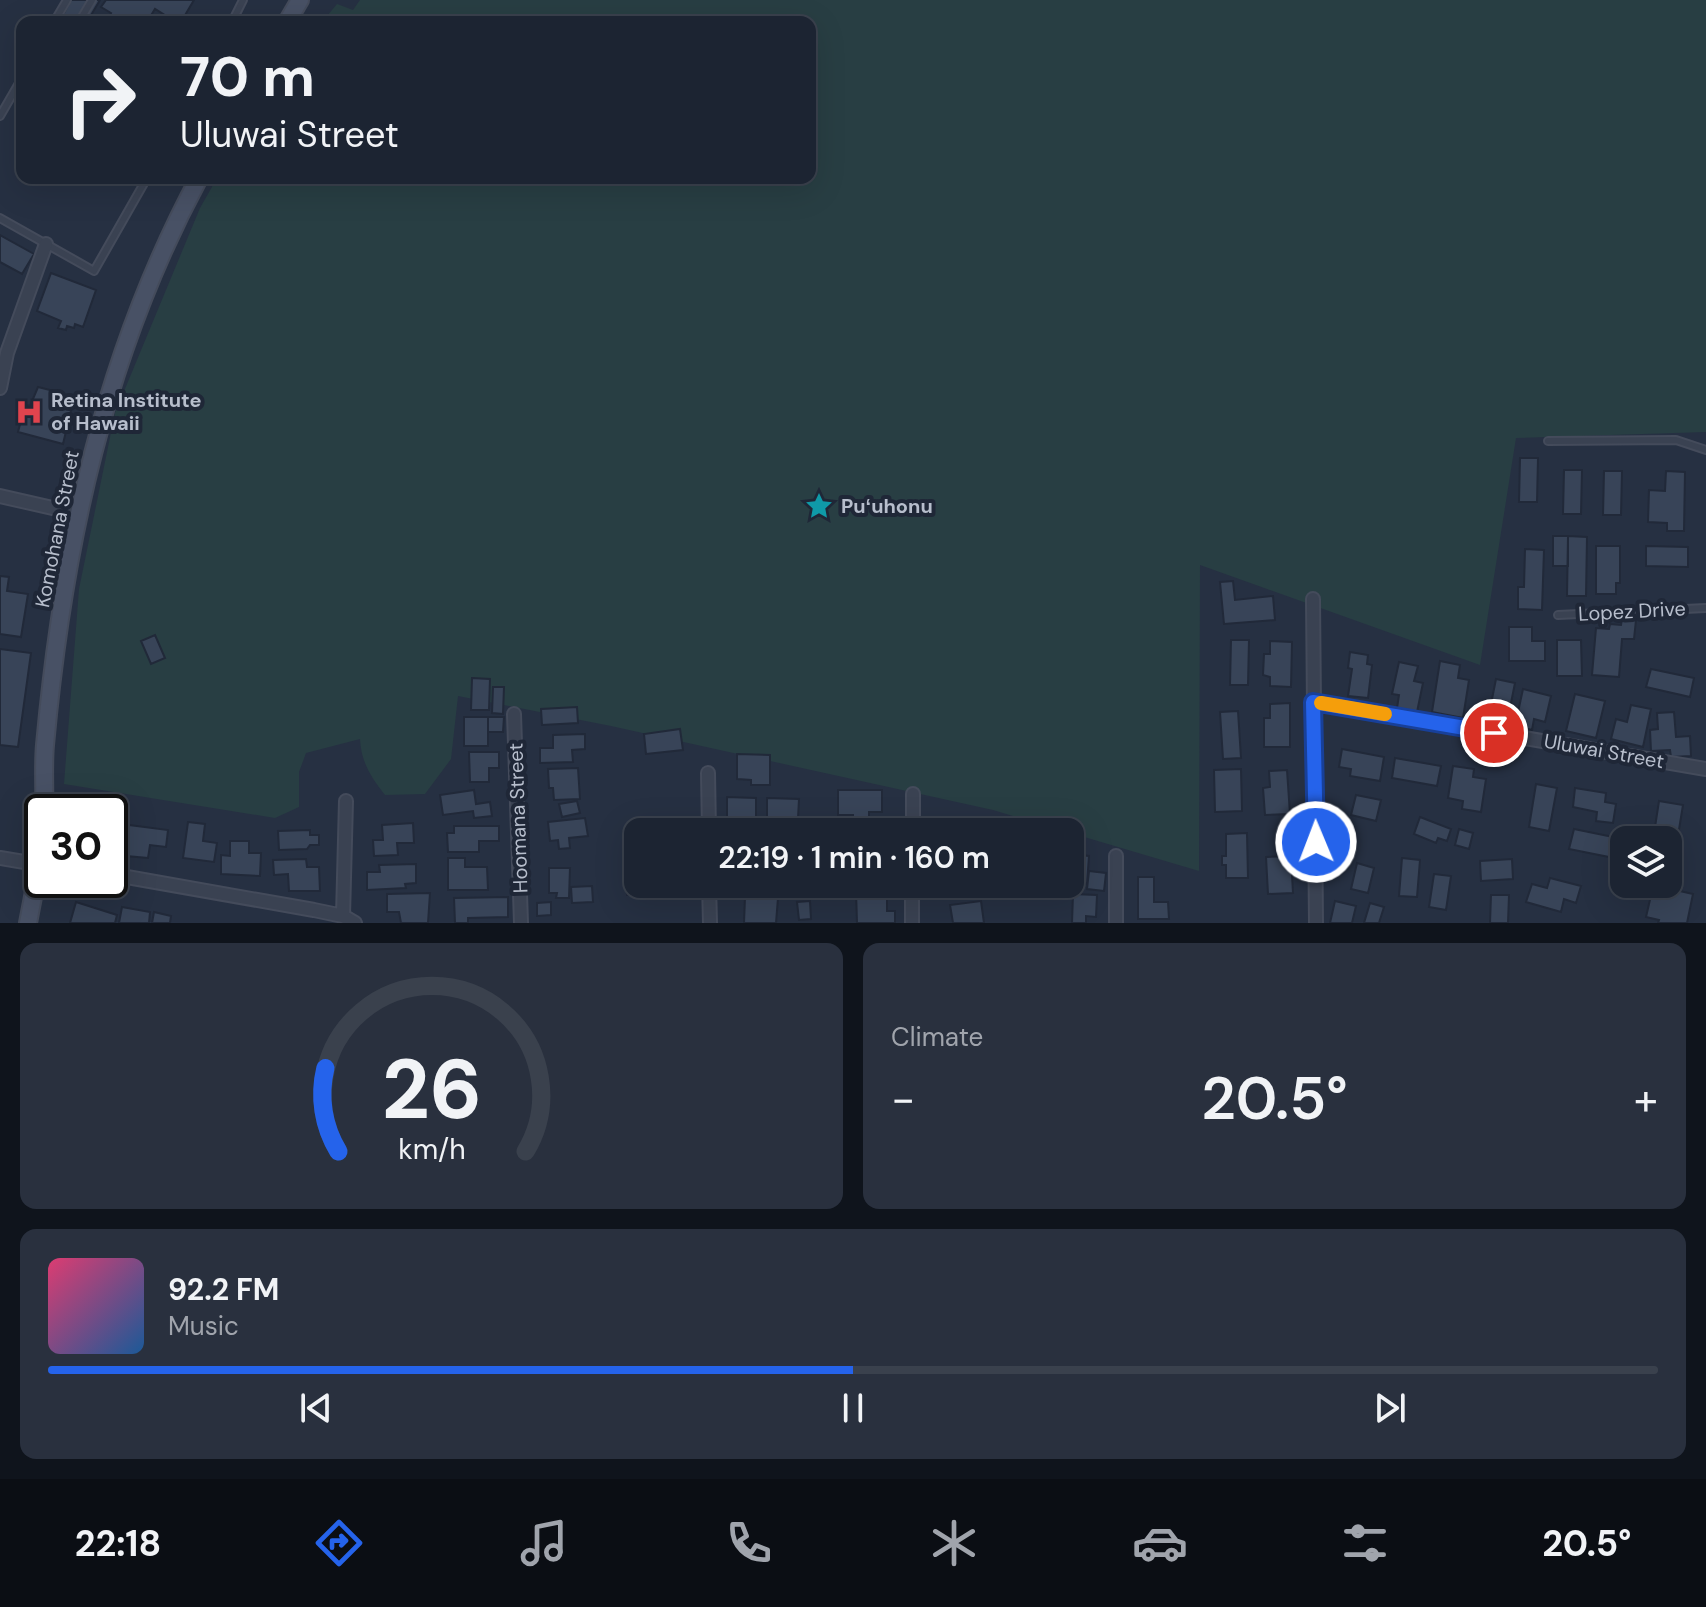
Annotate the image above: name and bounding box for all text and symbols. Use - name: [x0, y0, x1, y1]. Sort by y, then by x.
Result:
- text: 70 m: [180, 40, 315, 113]
- icon: right: [48, 48, 152, 152]
- text: Uluwai Street: [180, 111, 399, 158]
- place label: Retina Institute of Hawaii: [51, 387, 202, 436]
- hospital icon: Retina Institute of Hawaii: [14, 397, 44, 427]
- street label: Komohana Street: [29, 448, 85, 610]
- place icon: Puʻuhonu: [804, 491, 834, 521]
- place label: Puʻuhonu: [841, 493, 933, 519]
- street label: Lopez Drive: [1578, 595, 1686, 627]
- pin: [1460, 699, 1528, 767]
- icon: arrive: [1472, 711, 1516, 755]
- street label: Uluwai Street: [1542, 728, 1666, 774]
- street label: Hoomana Street: [502, 742, 534, 894]
- speed limit sign: 30: [24, 794, 128, 898]
- position arrow: [1274, 800, 1358, 884]
- map controls: [1610, 826, 1682, 898]
- button: layers: [1610, 826, 1682, 898]
- text: 22:19 · 1 min · 160 m: [718, 838, 990, 877]
- text: Climate: [891, 1020, 983, 1054]
- text: 26: [381, 1035, 482, 1144]
- text: 20.5°: [1201, 1059, 1348, 1138]
- text: −: [891, 1070, 915, 1128]
- text: +: [1634, 1070, 1658, 1128]
- text: km/h: [398, 1131, 465, 1168]
- text: 92.2 FM: [168, 1270, 279, 1309]
- text: Music: [168, 1309, 239, 1343]
- icon: previous: [294, 1386, 338, 1430]
- icon: pause: [831, 1386, 875, 1430]
- icon: next: [1368, 1386, 1412, 1430]
- icon: directions: [311, 1515, 367, 1571]
- icon: music: [516, 1515, 572, 1571]
- icon: phone: [721, 1515, 777, 1571]
- icon: climate: [926, 1515, 982, 1571]
- icon: car: [1132, 1515, 1188, 1571]
- icon: filters: [1337, 1515, 1393, 1571]
- text: 22:18: [75, 1520, 161, 1567]
- text: 20.5°: [1542, 1520, 1631, 1567]

